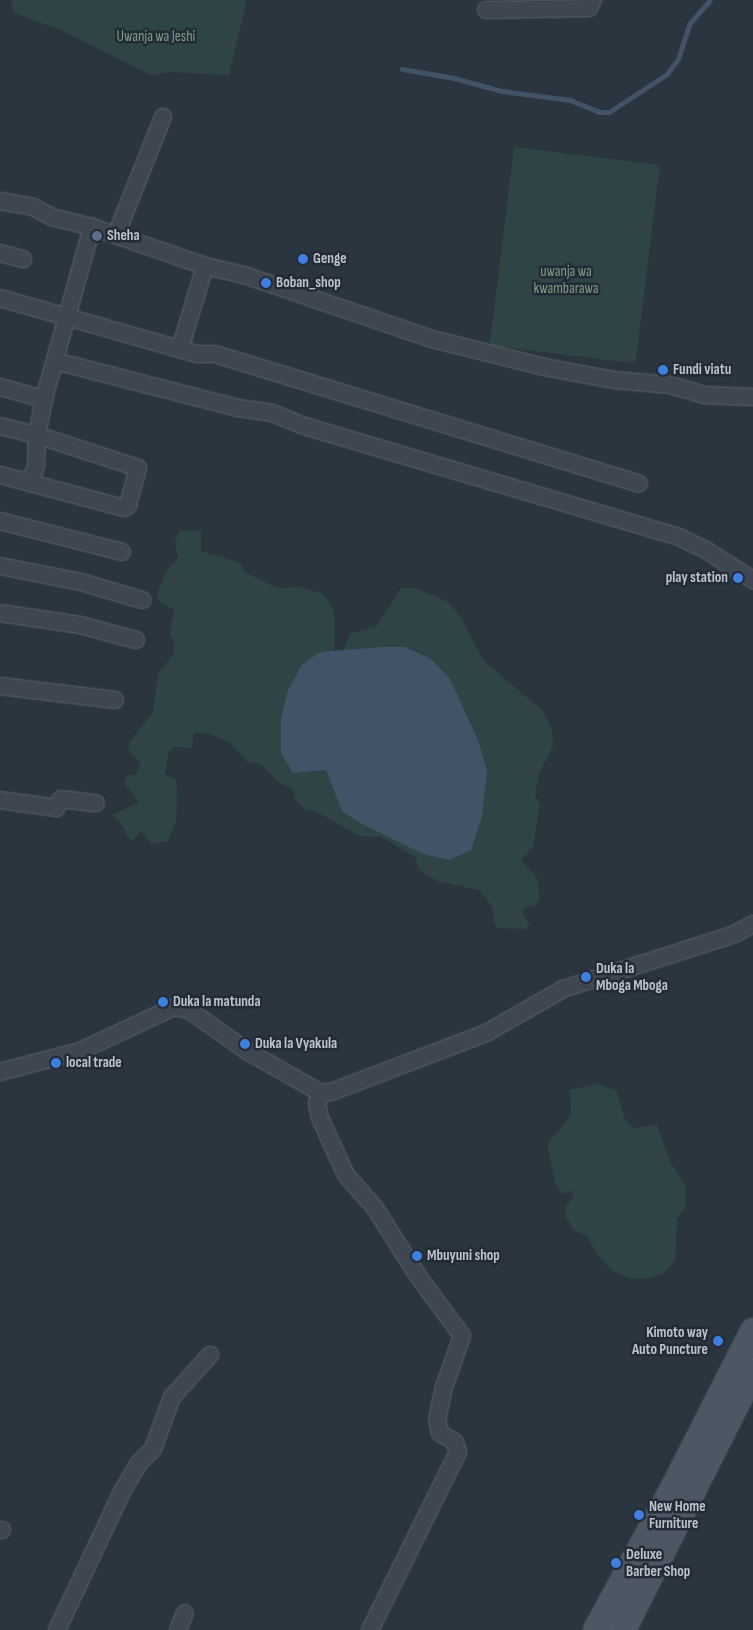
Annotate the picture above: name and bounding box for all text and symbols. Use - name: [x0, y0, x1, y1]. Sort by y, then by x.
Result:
- park label: Uwanja wa Jeshi: [117, 28, 195, 46]
- place label: Sheha: [107, 227, 140, 245]
- marker: Sheha: [91, 230, 103, 242]
- place label: Genge: [313, 250, 347, 268]
- marker: Genge: [297, 253, 309, 265]
- park label: uwanja wa kwambarawa: [533, 262, 599, 297]
- place label: Boban_shop: [276, 274, 341, 292]
- marker: Boban_shop: [260, 277, 272, 289]
- place label: Fundi viatu: [673, 361, 731, 379]
- marker: Fundi viatu: [657, 364, 669, 376]
- place label: play station: [666, 569, 728, 587]
- marker: play station: [732, 572, 744, 584]
- place label: Duka la Mboga Mboga: [596, 959, 668, 994]
- marker: Duka la Mboga Mboga: [580, 971, 592, 983]
- place label: Duka la matunda: [173, 993, 261, 1011]
- marker: Duka la matunda: [157, 996, 169, 1008]
- place label: Duka la Vyakula: [255, 1035, 337, 1053]
- marker: Duka la Vyakula: [239, 1038, 251, 1050]
- place label: local trade: [66, 1054, 122, 1072]
- marker: local trade: [50, 1057, 62, 1069]
- place label: Mbuyuni shop: [427, 1247, 500, 1265]
- marker: Mbuyuni shop: [411, 1250, 423, 1262]
- place label: Kimoto way Auto Puncture: [632, 1323, 708, 1358]
- marker: Kimoto way Auto Puncture: [712, 1335, 724, 1347]
- place label: New Home Furniture: [649, 1497, 706, 1532]
- marker: New Home Furniture: [633, 1509, 645, 1521]
- place label: Deluxe Barber Shop: [626, 1545, 690, 1580]
- marker: Deluxe Barber Shop: [610, 1557, 622, 1569]

